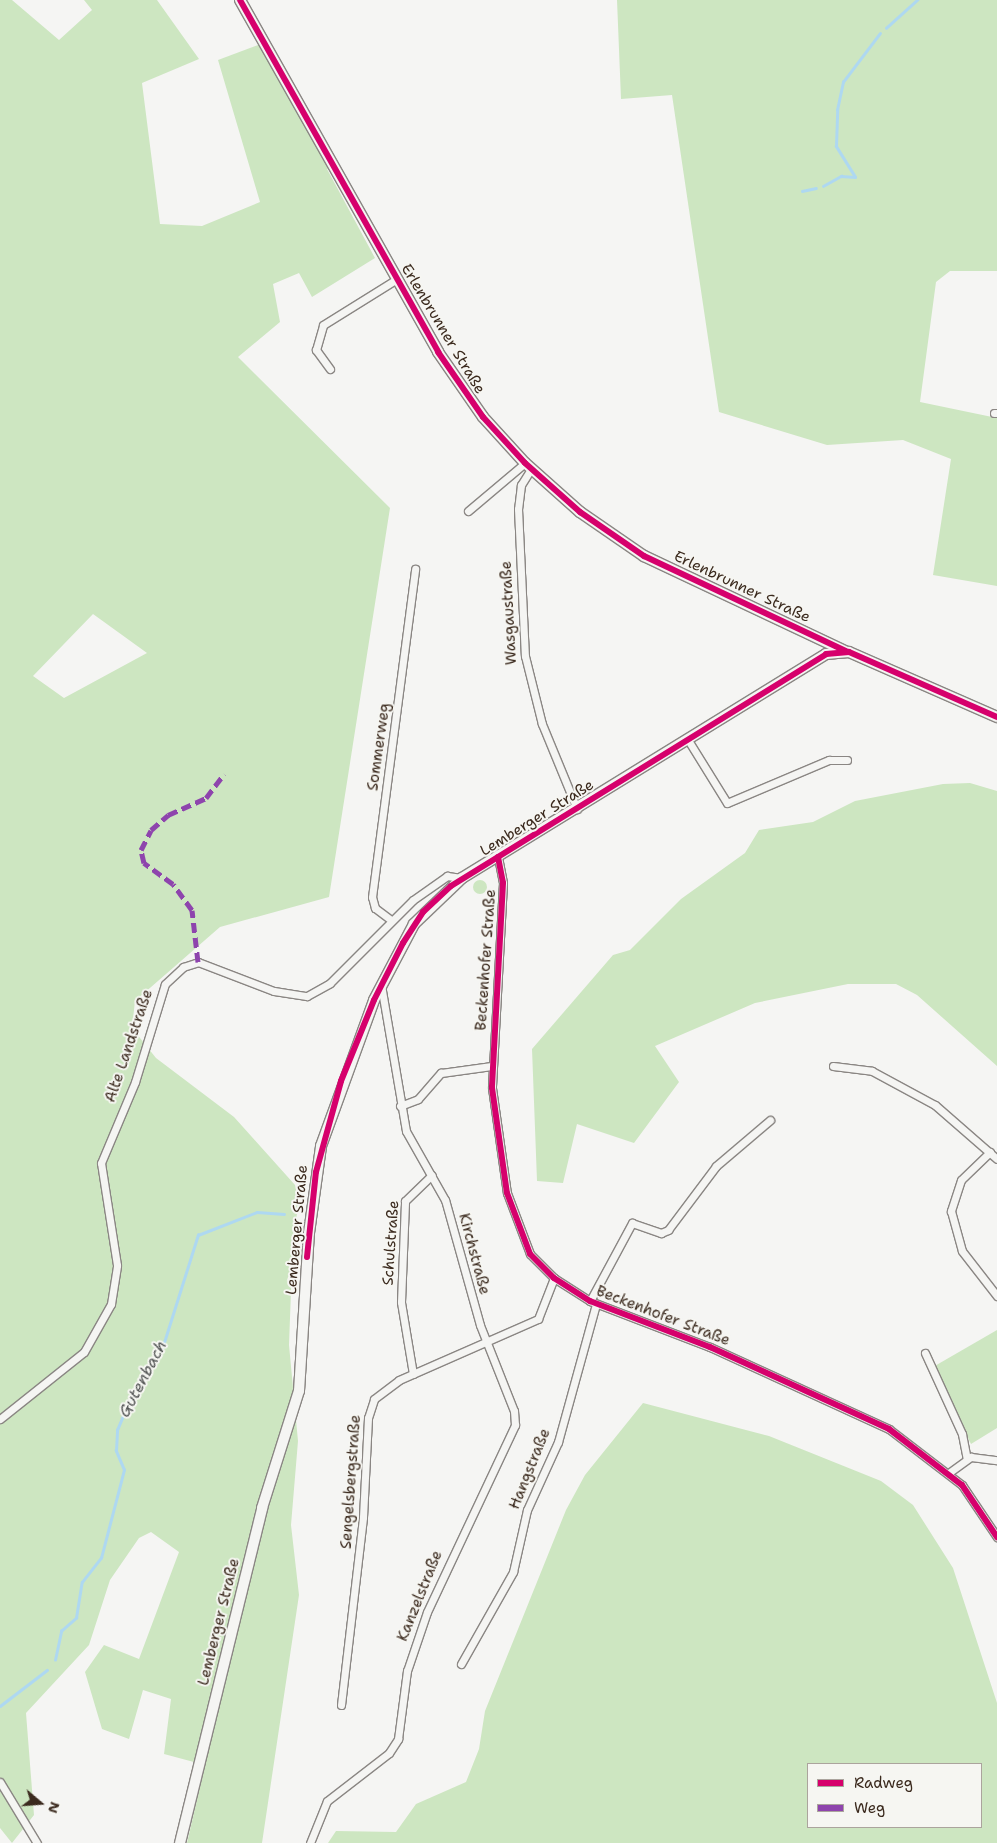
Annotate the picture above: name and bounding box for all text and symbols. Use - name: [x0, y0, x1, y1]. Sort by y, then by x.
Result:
- street label: Erlenbrunner Straße: [397, 261, 489, 397]
- street label: Erlenbrunner Straße: [671, 547, 813, 627]
- street label: Wasgaustraße: [497, 560, 521, 666]
- street label: Sommerweg: [364, 702, 394, 792]
- street label: Lemberger Straße: [477, 776, 597, 860]
- street label: Beckenhofer Straße: [472, 889, 500, 1031]
- street label: Alte Landstraße: [101, 987, 157, 1105]
- street label: Lemberger Straße: [282, 1164, 312, 1296]
- street label: Schulstraße: [379, 1200, 403, 1286]
- street label: Kirchstraße: [455, 1211, 493, 1297]
- street label: Beckenhofer Straße: [594, 1282, 732, 1350]
- water label: Gutenbach: [115, 1337, 171, 1421]
- street label: Sengelsbergstraße: [337, 1414, 365, 1550]
- street label: Hangstraße: [506, 1426, 554, 1512]
- street label: Kanzelstraße: [394, 1548, 446, 1644]
- street label: Lemberger Straße: [194, 1557, 244, 1687]
- legend: [807, 1763, 982, 1828]
- text: Radweg: [854, 1773, 913, 1793]
- north arrow: [15, 1778, 65, 1828]
- text: Weg: [854, 1798, 885, 1818]
- text: N: [44, 1800, 65, 1816]

